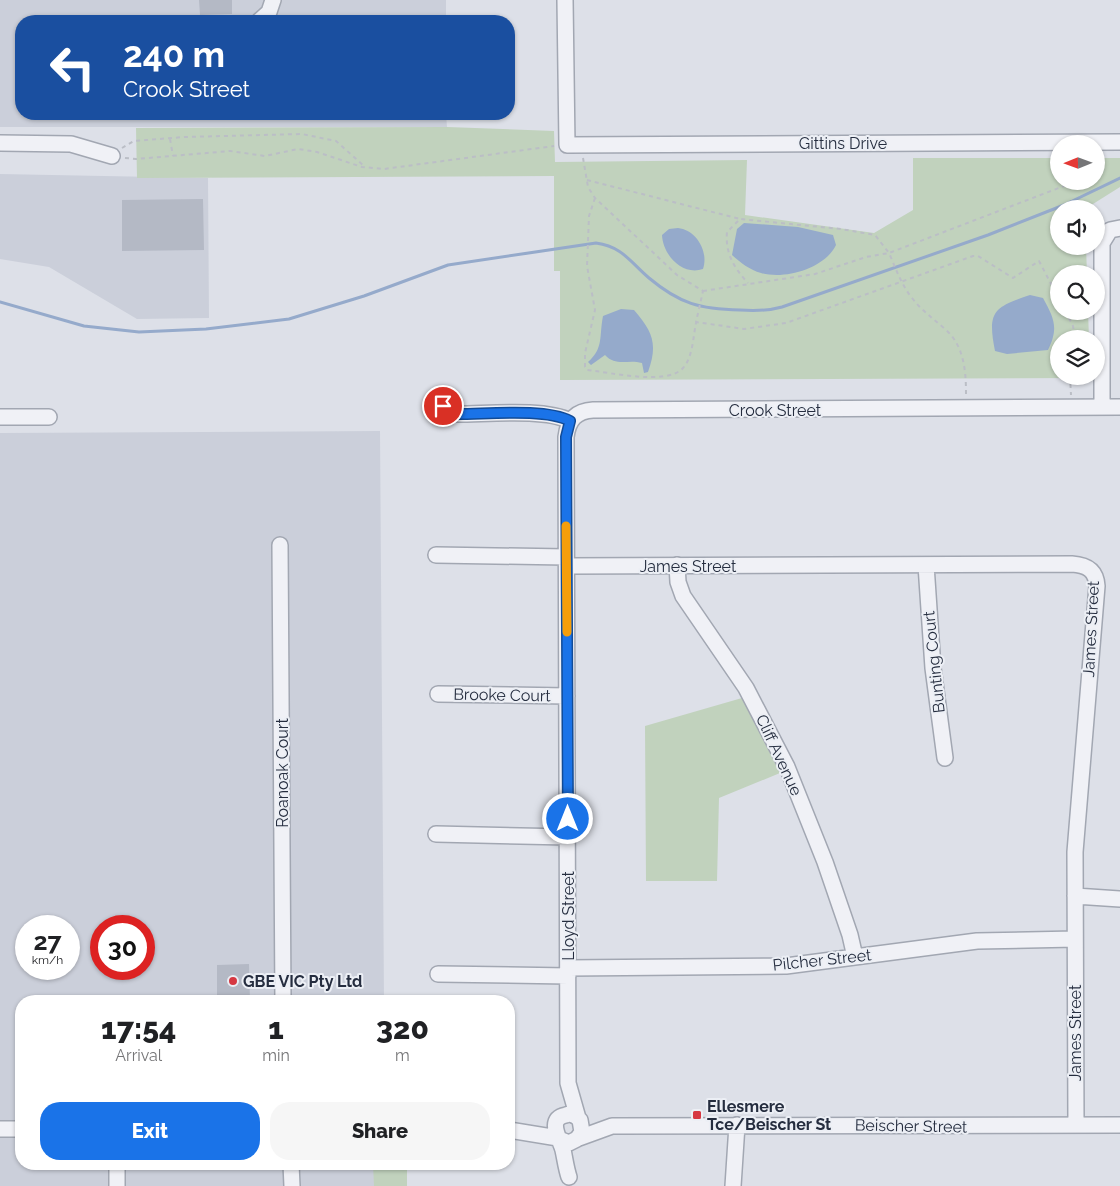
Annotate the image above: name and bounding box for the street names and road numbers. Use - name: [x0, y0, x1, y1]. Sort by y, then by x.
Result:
- street label: Gittins Drive: [799, 134, 887, 153]
- street label: Crook Street: [729, 401, 822, 420]
- street label: James Street: [640, 557, 737, 576]
- street label: James Street: [1079, 580, 1103, 678]
- street label: Bunting Court: [919, 609, 949, 714]
- street label: Brooke Court: [453, 685, 552, 705]
- street label: Cliff Avenue: [752, 711, 806, 799]
- street label: Roanoak Court: [273, 718, 292, 828]
- street label: Lloyd Street: [559, 871, 578, 961]
- street label: Pilcher Street: [772, 945, 873, 975]
- street label: James Street: [1066, 984, 1085, 1081]
- street label: Beischer Street: [855, 1116, 968, 1136]

